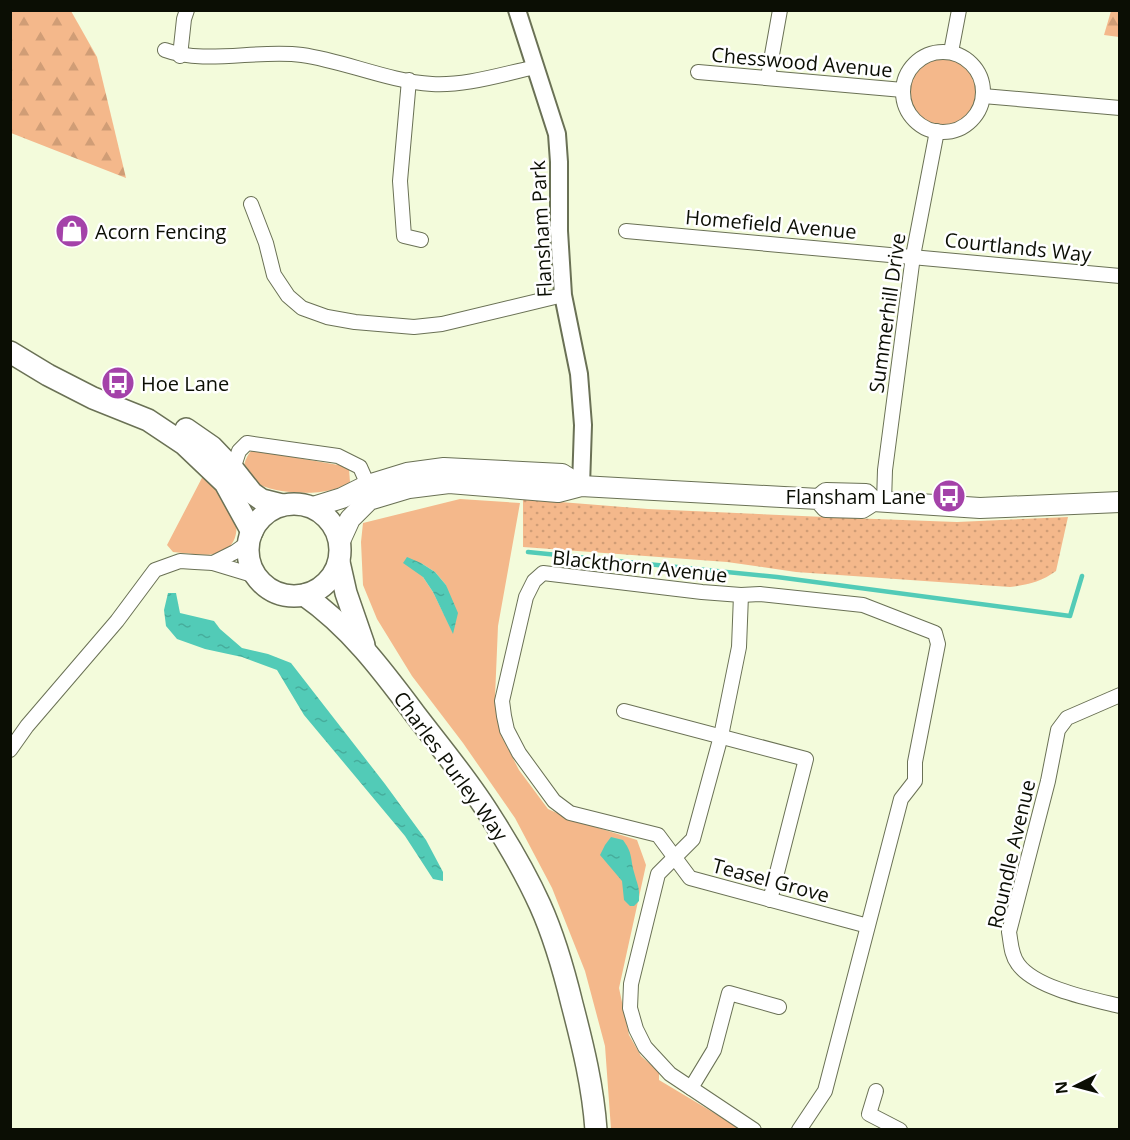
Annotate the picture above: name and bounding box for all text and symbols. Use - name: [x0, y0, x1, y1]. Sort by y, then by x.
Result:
- street label: Chesswood Avenue: [710, 41, 894, 83]
- street label: Flansham Park: [524, 159, 558, 298]
- street label: Homefield Avenue: [684, 203, 858, 245]
- shop icon: Acorn Fencing: [54, 213, 90, 249]
- place label: Acorn Fencing: [95, 218, 227, 245]
- street label: Courtlands Way: [943, 226, 1094, 268]
- street label: Summerhill Drive: [862, 231, 912, 395]
- bus stop icon: Hoe Lane: [100, 365, 136, 401]
- place label: Hoe Lane: [141, 370, 229, 397]
- bus stop icon: Flansham Lane: [931, 478, 967, 514]
- place label: Flansham Lane: [786, 483, 926, 510]
- street label: Blackthorn Avenue: [551, 543, 729, 589]
- street label: Charles Purley Way: [388, 686, 515, 847]
- street label: Roundle Avenue: [981, 777, 1041, 931]
- street label: Teasel Grove: [709, 851, 833, 909]
- north arrow: [1046, 1056, 1106, 1116]
- text: N: [1049, 1080, 1073, 1095]

